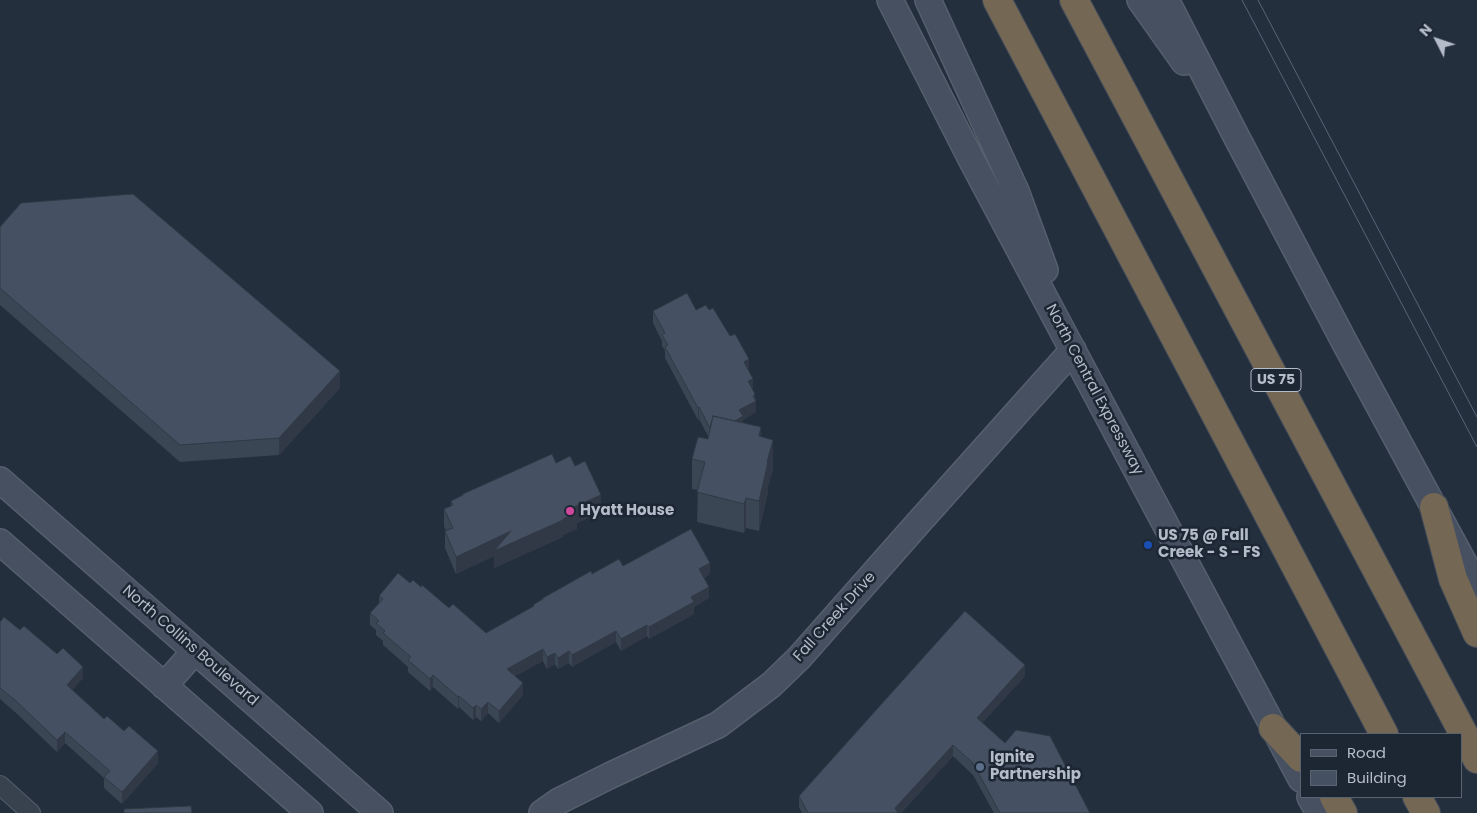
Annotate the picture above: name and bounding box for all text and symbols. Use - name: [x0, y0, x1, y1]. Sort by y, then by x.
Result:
- north arrow: [1412, 15, 1462, 65]
- text: N: [1415, 20, 1437, 41]
- street label: North Central Expressway: [1041, 302, 1147, 478]
- road number: US 75: [1251, 368, 1301, 392]
- place label: Hyatt House: [580, 502, 674, 520]
- marker: Hyatt House: [564, 505, 576, 517]
- place label: US 75 @ Fall Creek - S - FS: [1158, 527, 1260, 562]
- marker: US 75 @ Fall Creek - S - FS: [1142, 539, 1154, 551]
- street label: Fall Creek Drive: [790, 569, 880, 665]
- street label: North Collins Boulevard: [118, 582, 262, 710]
- legend: [1300, 733, 1462, 798]
- text: Road: [1347, 742, 1386, 763]
- place label: Ignite Partnership: [990, 749, 1081, 784]
- marker: Ignite Partnership: [974, 761, 986, 773]
- text: Building: [1347, 767, 1407, 788]

